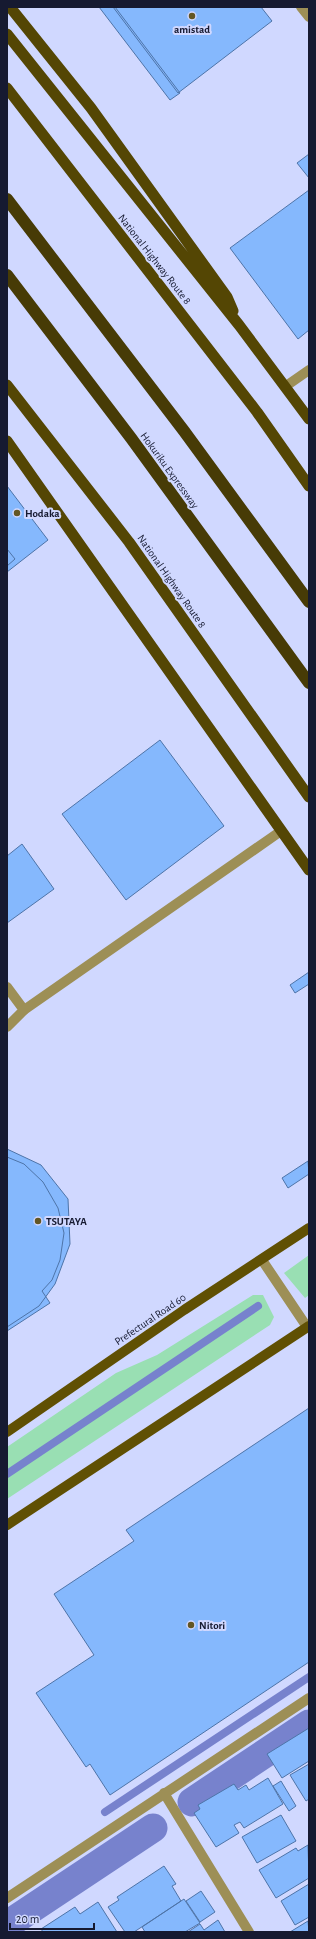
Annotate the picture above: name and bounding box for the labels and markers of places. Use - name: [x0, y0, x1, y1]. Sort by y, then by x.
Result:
- marker: amistad: [187, 11, 197, 21]
- place label: amistad: [174, 24, 210, 35]
- marker: Hodaka: [12, 508, 22, 518]
- place label: Hodaka: [25, 508, 60, 519]
- marker: TSUTAYA: [33, 1216, 43, 1226]
- place label: TSUTAYA: [46, 1216, 87, 1227]
- marker: Nitori: [186, 1620, 196, 1630]
- place label: Nitori: [199, 1620, 225, 1631]

